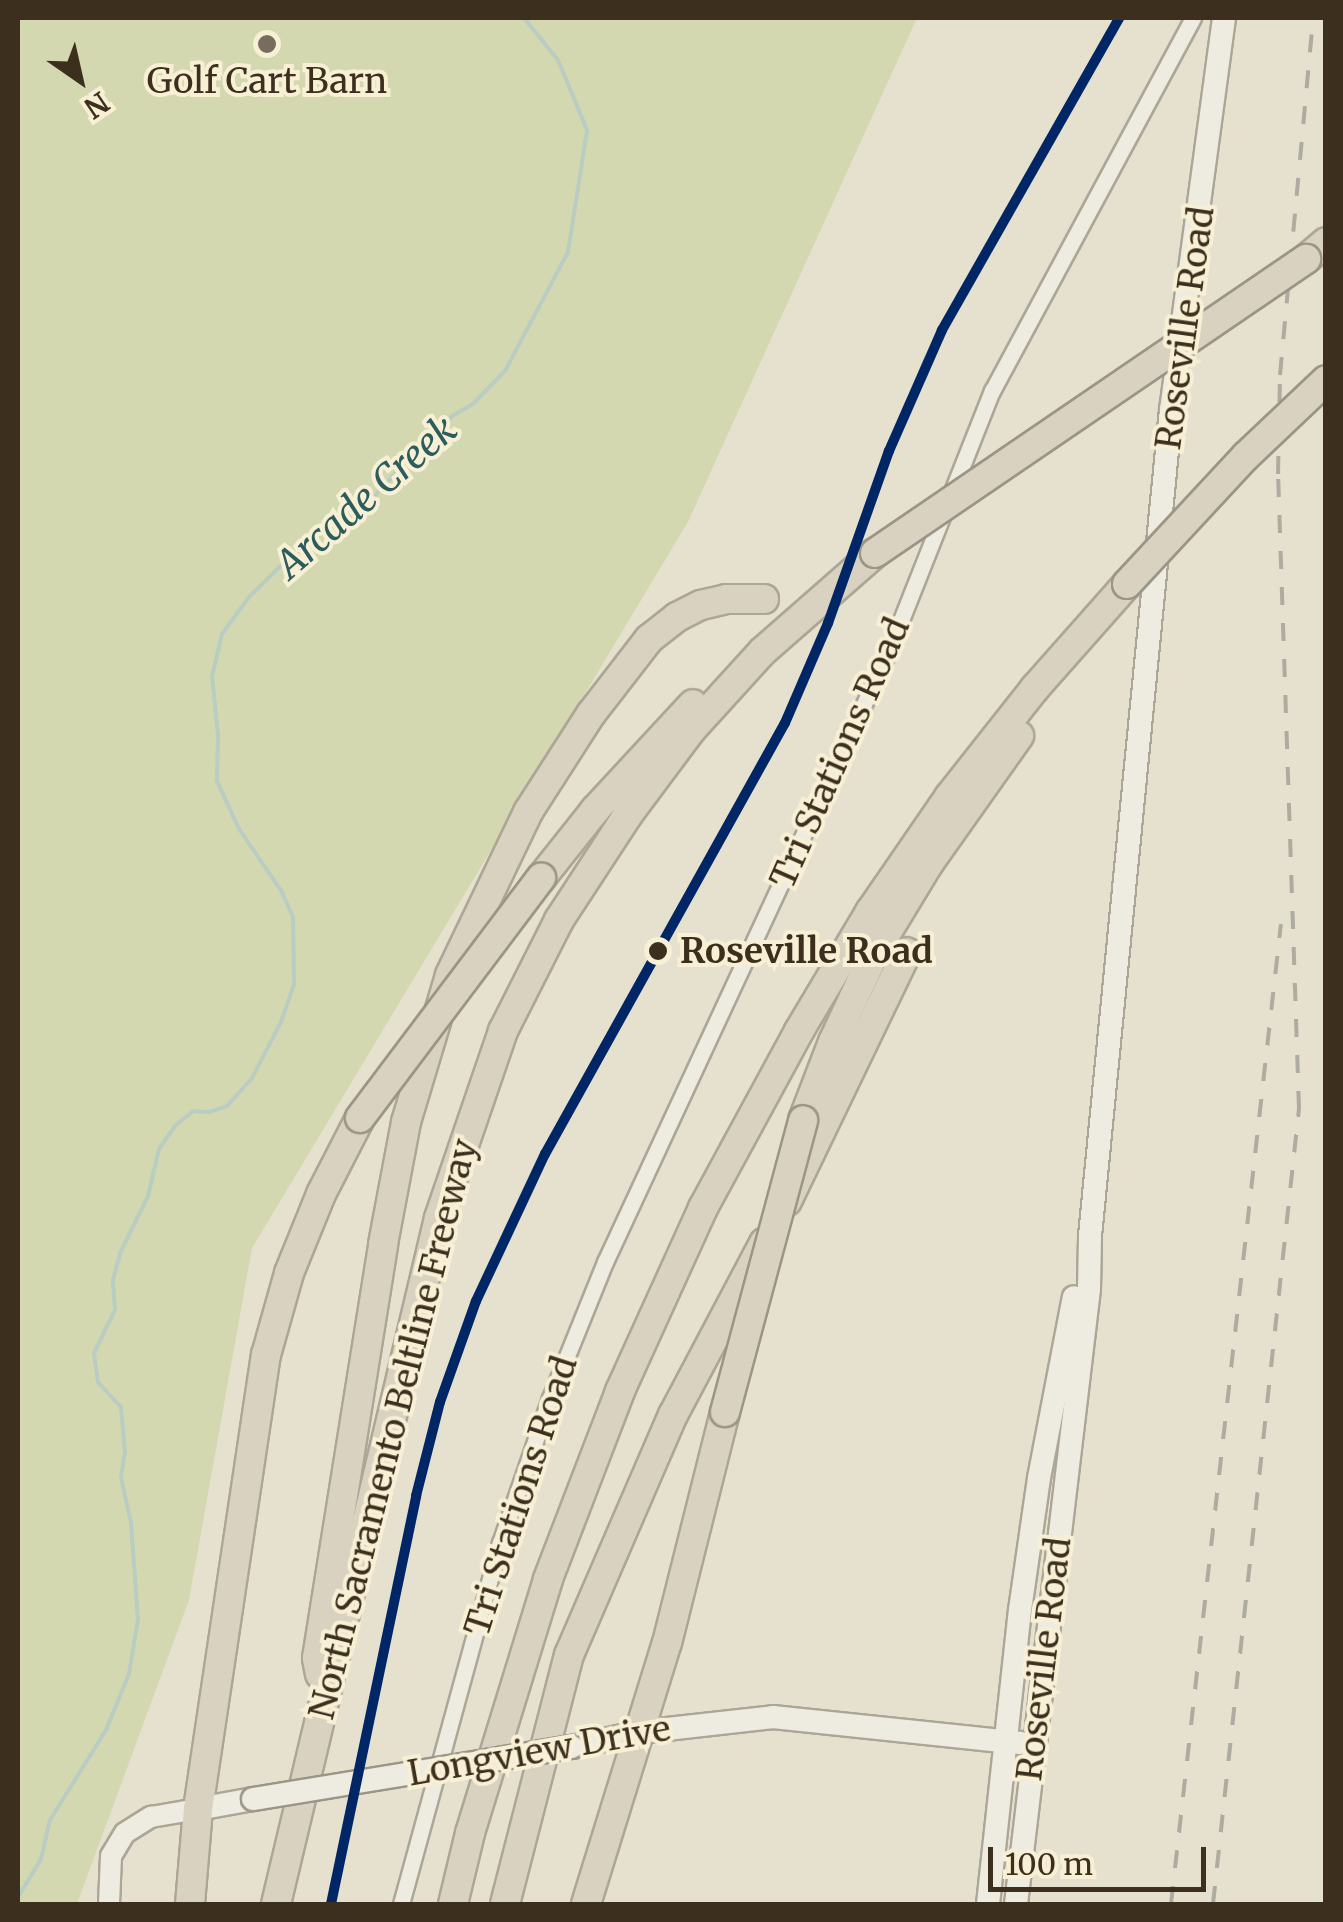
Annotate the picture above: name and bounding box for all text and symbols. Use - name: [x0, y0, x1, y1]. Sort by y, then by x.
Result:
- north arrow: [30, 30, 130, 130]
- marker: Golf Cart Barn: [256, 33, 278, 55]
- place label: Golf Cart Barn: [147, 60, 387, 102]
- text: N: [78, 84, 116, 126]
- street label: Roseville Road: [1147, 204, 1223, 452]
- water label: Arcade Creek: [267, 406, 465, 588]
- street label: Tri Stations Road: [761, 611, 919, 895]
- place label: Roseville Road: [680, 930, 933, 972]
- marker: Roseville Road: [645, 938, 671, 964]
- street label: North Sacramento Beltline Freeway: [300, 1135, 486, 1723]
- street label: Tri Stations Road: [456, 1351, 586, 1641]
- street label: Roseville Road: [1008, 1535, 1080, 1783]
- street label: Longview Drive: [404, 1707, 674, 1795]
- scale bar: [993, 1827, 1210, 1889]
- text: 100 m: [1005, 1845, 1093, 1883]

